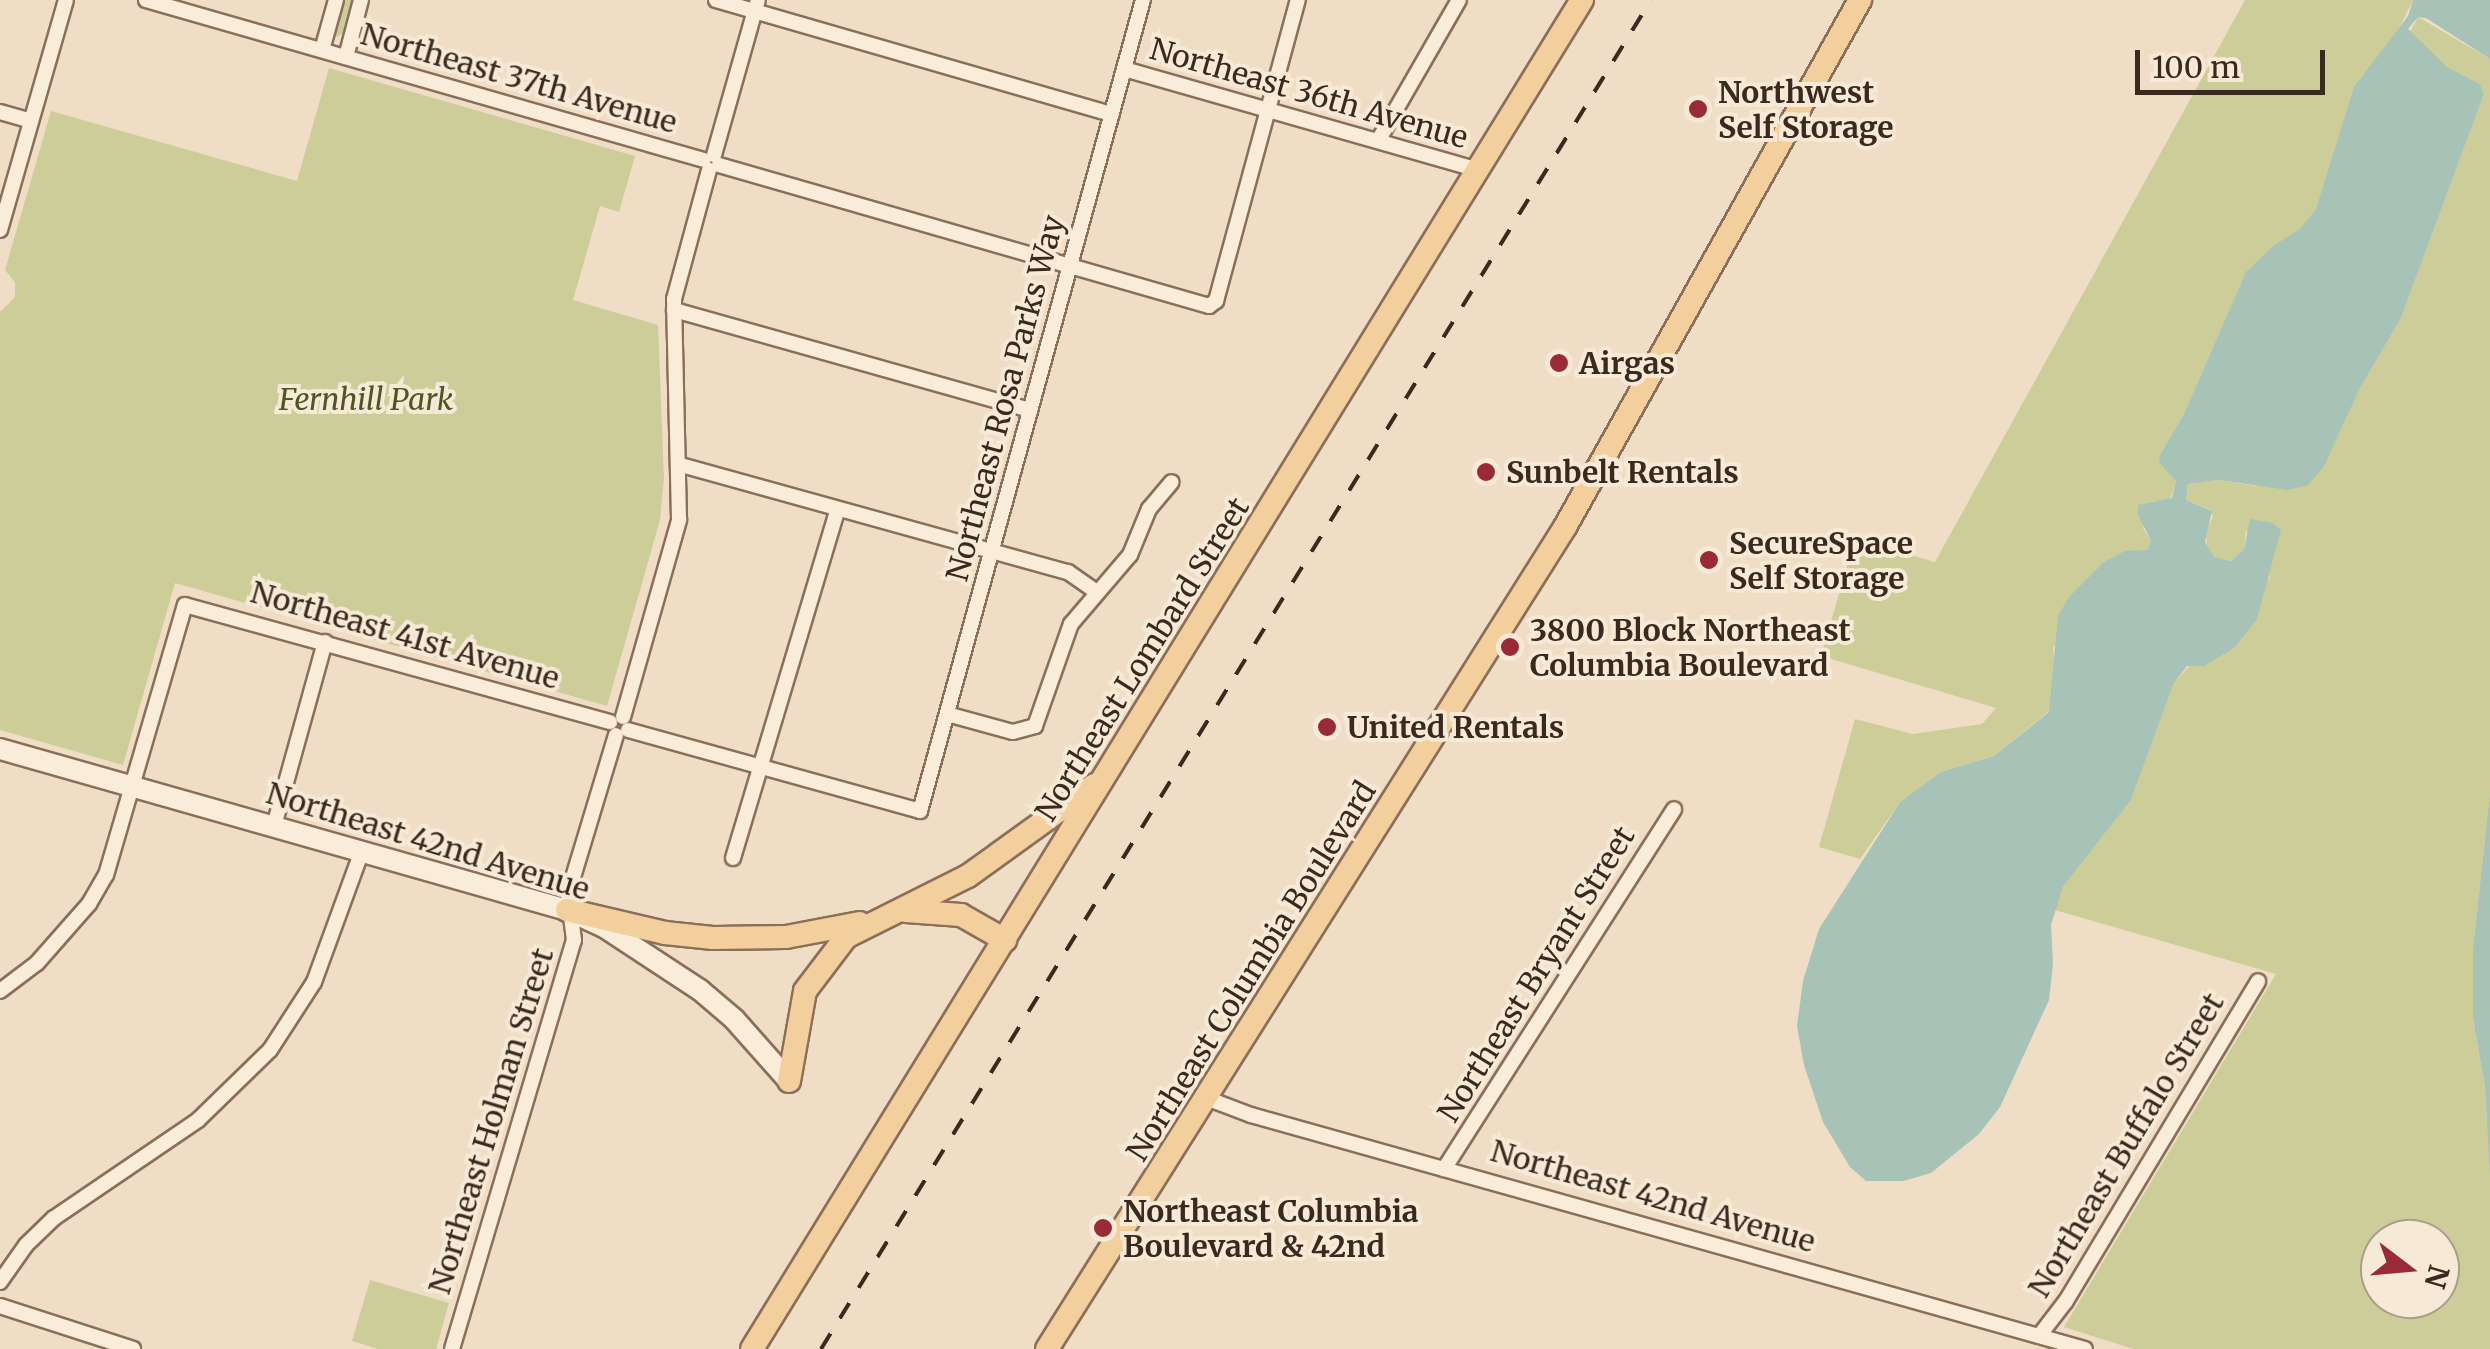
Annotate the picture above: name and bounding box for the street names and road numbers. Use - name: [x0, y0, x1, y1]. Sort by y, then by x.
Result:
- street label: Northeast 37th Avenue: [357, 16, 681, 140]
- street label: Northeast 36th Avenue: [1146, 30, 1472, 156]
- street label: Northeast Rosa Parks Way: [939, 211, 1071, 585]
- street label: Northeast Lombard Street: [1028, 491, 1256, 827]
- street label: Northeast 41st Avenue: [247, 574, 563, 696]
- street label: Northeast 42nd Avenue: [262, 775, 594, 907]
- street label: Northeast Columbia Boulevard: [1119, 775, 1383, 1167]
- street label: Northeast Bryant Street: [1430, 820, 1642, 1128]
- street label: Northeast Holman Street: [421, 944, 561, 1298]
- street label: Northeast Buffalo Street: [2021, 986, 2231, 1304]
- street label: Northeast 42nd Avenue: [1487, 1132, 1819, 1260]

